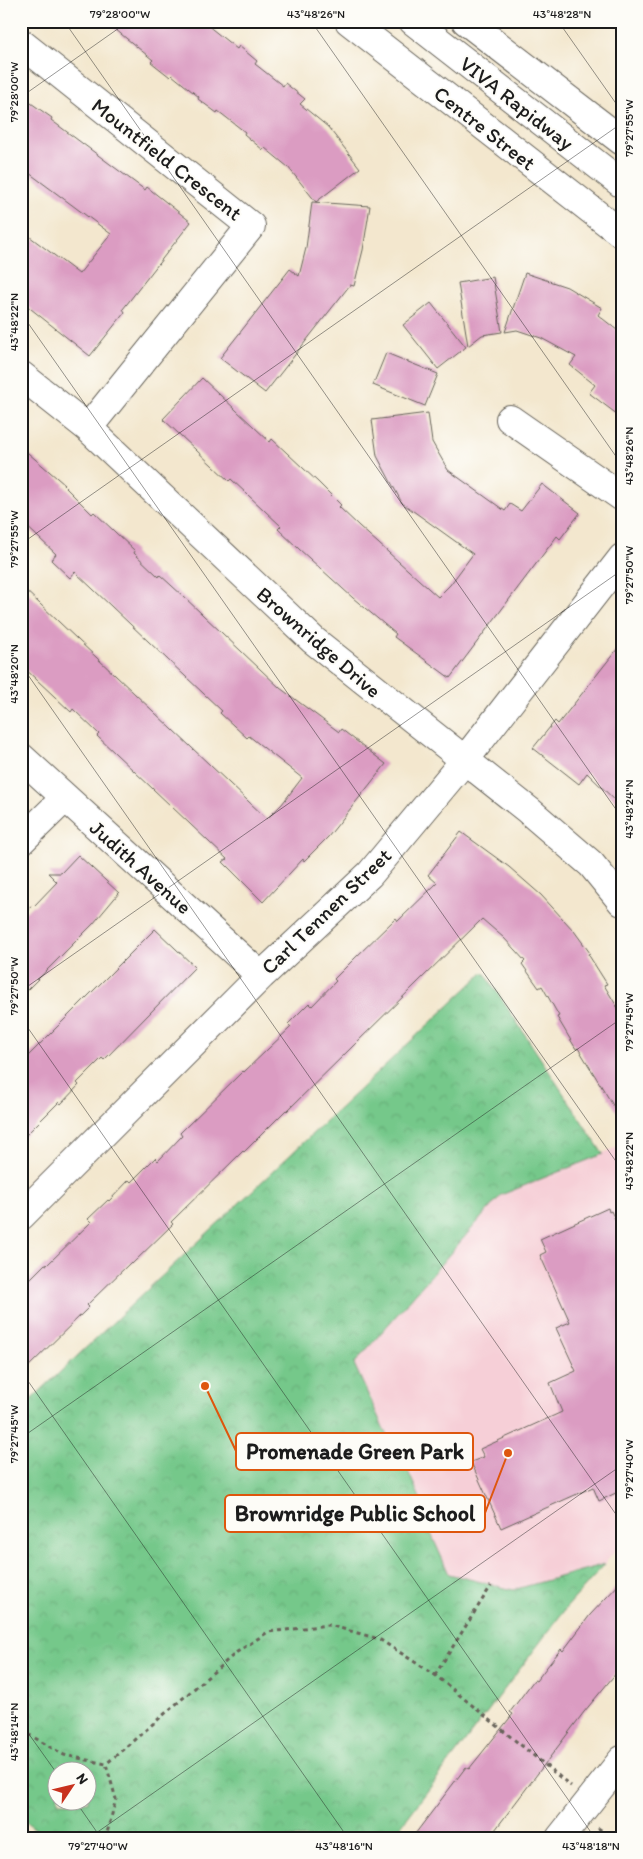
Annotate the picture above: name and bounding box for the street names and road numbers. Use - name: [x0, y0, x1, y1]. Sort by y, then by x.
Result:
- street label: VIVA Rapidway: [455, 51, 579, 155]
- street label: Centre Street: [429, 81, 541, 175]
- street label: Mountfield Crescent: [87, 93, 247, 226]
- street label: Brownridge Drive: [252, 581, 386, 703]
- street label: Judith Avenue: [85, 815, 197, 919]
- street label: Carl Tennen Street: [256, 843, 396, 979]

